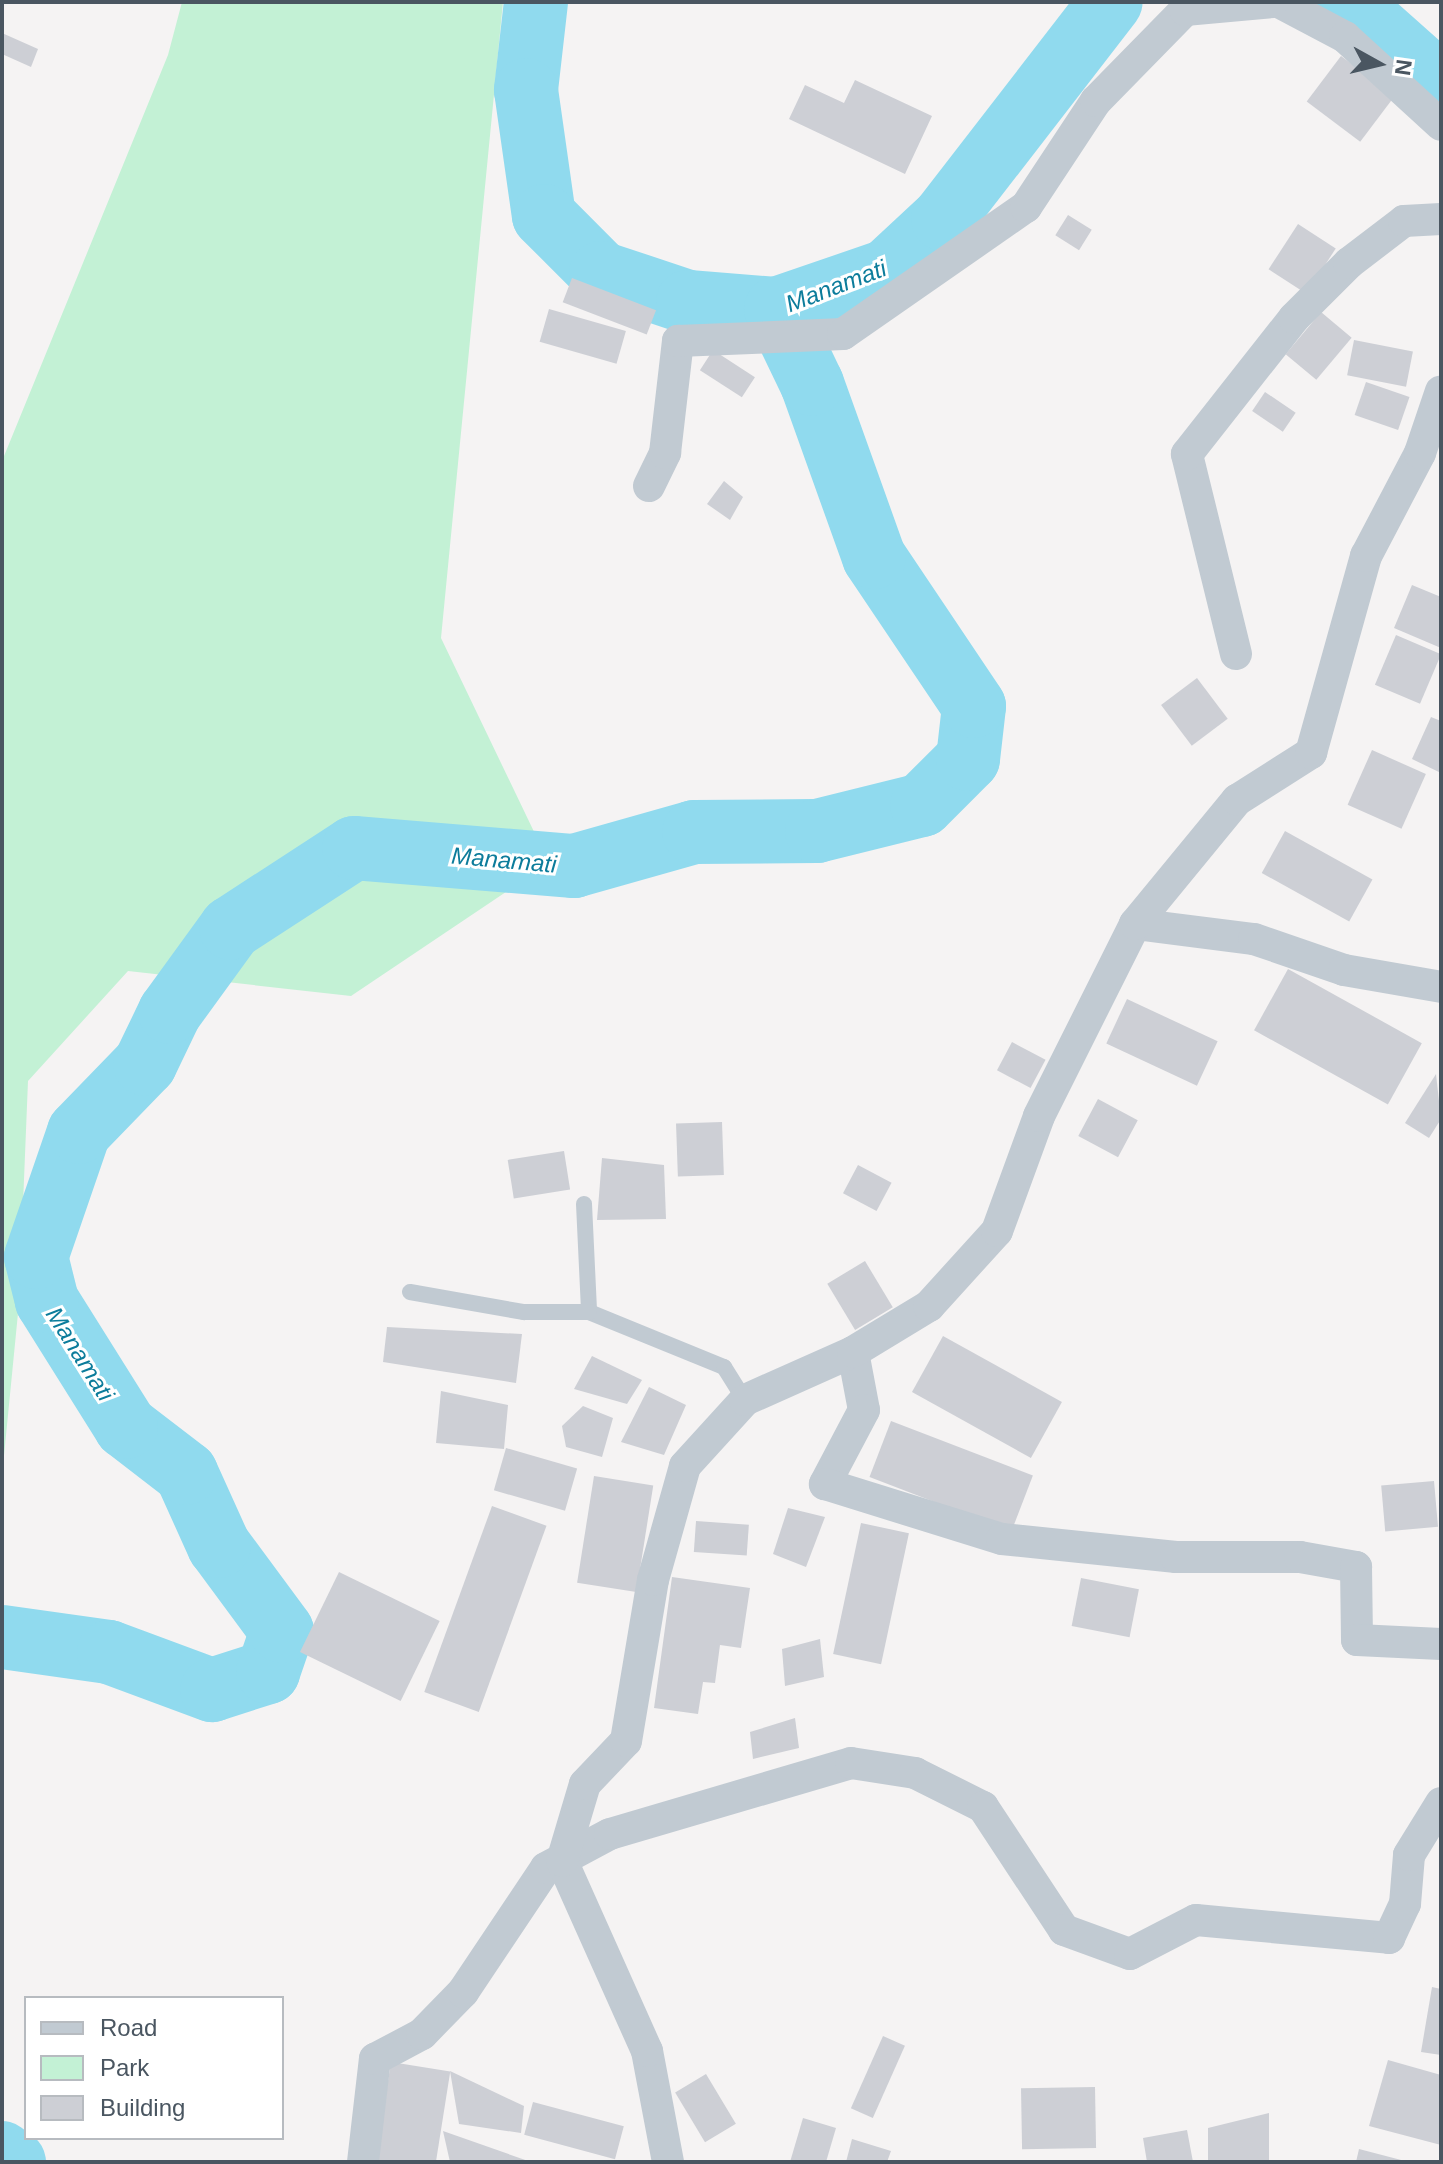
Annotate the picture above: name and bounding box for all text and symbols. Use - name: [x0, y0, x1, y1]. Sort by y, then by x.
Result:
- north arrow: [1339, 24, 1419, 104]
- text: N: [1390, 58, 1417, 77]
- water label: Manamati: [782, 254, 890, 318]
- water label: Manamati: [450, 841, 558, 879]
- water label: Manamati: [40, 1302, 120, 1406]
- legend: [24, 1996, 284, 2140]
- text: Road: [100, 2014, 157, 2041]
- text: Park: [100, 2054, 149, 2081]
- text: Building: [100, 2094, 185, 2121]

